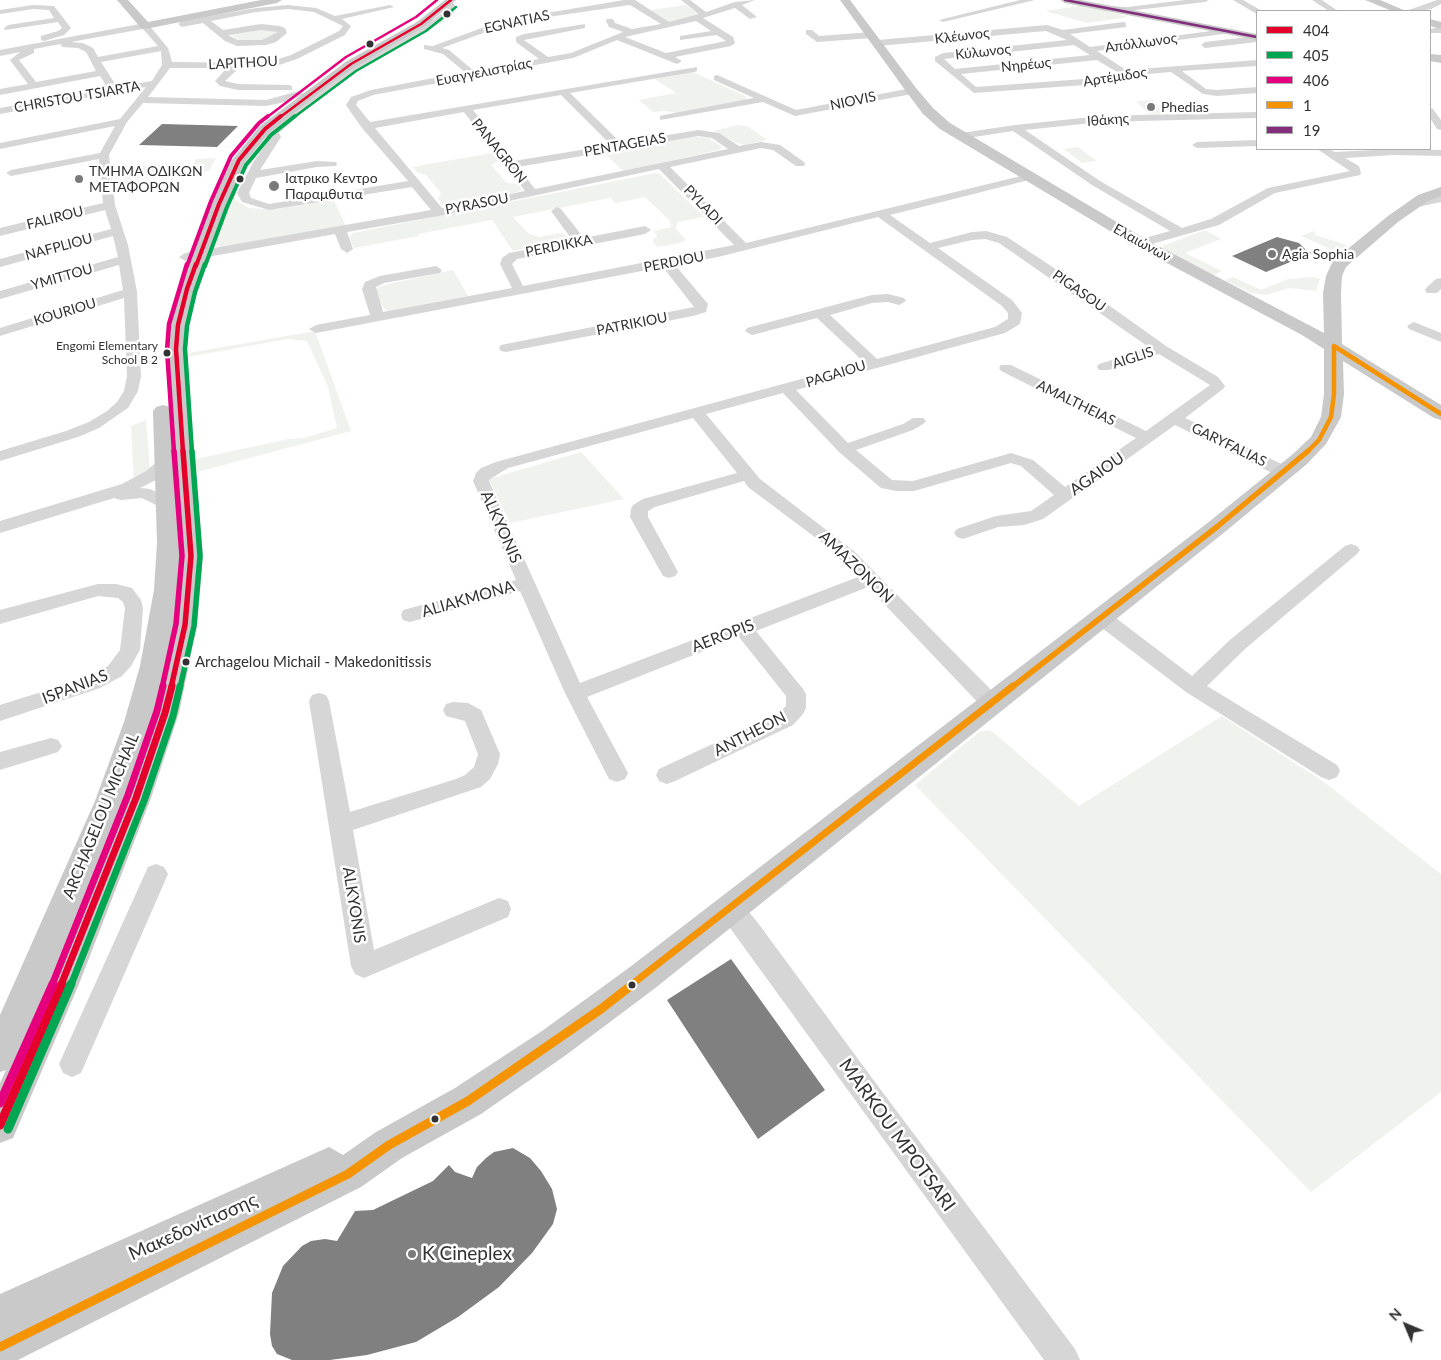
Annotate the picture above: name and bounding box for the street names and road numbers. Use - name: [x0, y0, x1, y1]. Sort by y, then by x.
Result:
- street label: EGNATIAS: [483, 7, 551, 37]
- street label: Κλέωνος: [934, 24, 990, 48]
- street label: Απόλλωνος: [1104, 30, 1178, 56]
- street label: Κύλωνος: [954, 41, 1012, 63]
- street label: LAPITHOU: [208, 53, 278, 73]
- street label: Ευαγγελιστρίας: [435, 54, 533, 90]
- street label: Νηρέως: [1000, 54, 1052, 76]
- street label: Αρτέμιδος: [1082, 64, 1148, 90]
- street label: CHRISTOU TSIARTA: [13, 78, 141, 116]
- street label: NIOVIS: [828, 88, 878, 114]
- street label: Ιθάκης: [1086, 110, 1130, 130]
- street label: PANAGRON: [468, 115, 530, 187]
- street label: PENTAGEIAS: [583, 130, 667, 160]
- street label: PYLADI: [680, 182, 726, 228]
- street label: PYRASOU: [444, 190, 510, 218]
- street label: FALIROU: [25, 203, 85, 233]
- street label: Ελαιώνων: [1110, 220, 1174, 266]
- street label: NAFPLIOU: [23, 230, 95, 264]
- street label: PERDIKKA: [524, 231, 594, 261]
- street label: PERDIOU: [642, 248, 706, 276]
- street label: YMITTOU: [29, 260, 95, 294]
- street label: PIGASOU: [1049, 267, 1109, 315]
- street label: KOURIOU: [32, 295, 98, 329]
- street label: PATRIKIOU: [595, 309, 669, 339]
- street label: AIGLIS: [1110, 343, 1156, 373]
- street label: PAGAIOU: [804, 357, 868, 391]
- street label: AMALTHEIAS: [1034, 377, 1118, 429]
- street label: GARYFALIAS: [1189, 420, 1269, 470]
- street label: AGAIOU: [1066, 448, 1128, 500]
- street label: ALKYONIS: [477, 488, 525, 566]
- street label: AMAZONON: [815, 527, 897, 607]
- street label: ALIAKMONA: [419, 577, 517, 621]
- street label: AEROPIS: [689, 615, 757, 657]
- street label: ISPANIAS: [39, 666, 111, 708]
- street label: ANTHEON: [711, 708, 789, 760]
- street label: ARCHAGELOU MICHAIL: [59, 730, 143, 902]
- street label: ALKYONIS: [338, 865, 370, 945]
- street label: MARKOU MPOTSARI: [834, 1054, 960, 1216]
- street label: Μακεδονίτισσης: [125, 1188, 261, 1266]

